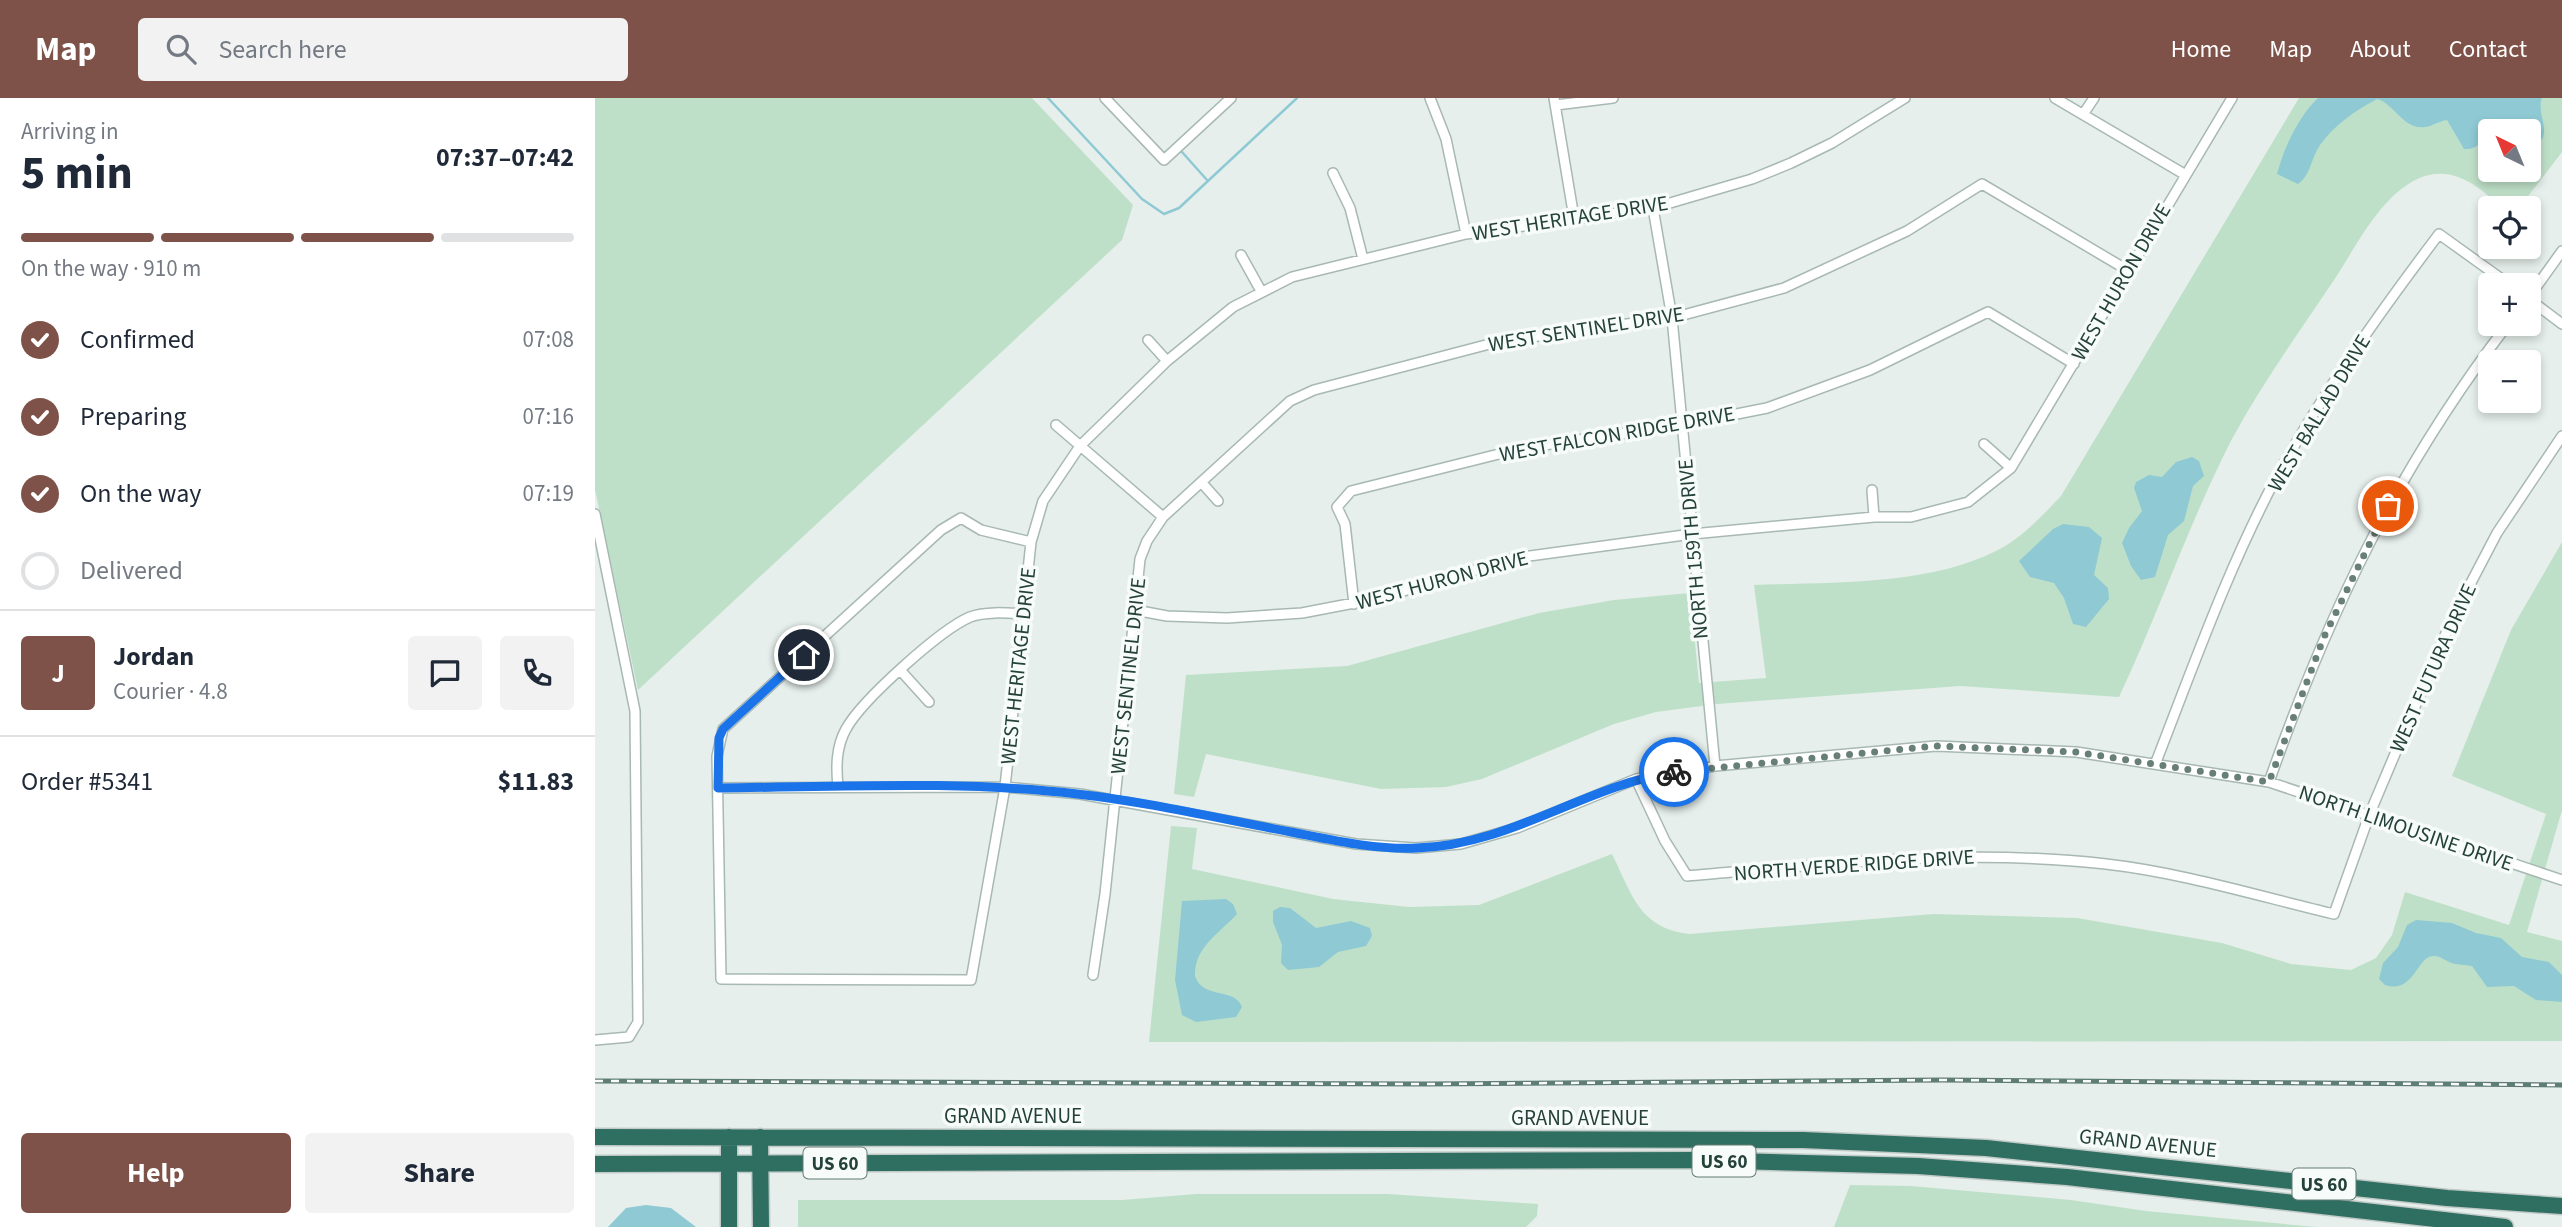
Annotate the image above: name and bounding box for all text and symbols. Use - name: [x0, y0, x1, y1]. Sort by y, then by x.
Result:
- search box: [138, 18, 628, 81]
- text: Map: [35, 26, 96, 73]
- icon: search: [162, 30, 200, 68]
- text: Search here: [218, 31, 347, 68]
- text: Home: [2171, 32, 2231, 67]
- text: Map: [2269, 32, 2312, 67]
- text: About: [2350, 32, 2411, 67]
- text: Contact: [2449, 32, 2527, 67]
- text: Arriving in: [21, 115, 119, 148]
- north arrow: [2478, 119, 2541, 182]
- map controls: [2478, 119, 2541, 413]
- text: 07:37–07:42: [436, 139, 574, 176]
- text: 5 min: [21, 141, 133, 206]
- street label: WEST HERITAGE DRIVE: [1470, 188, 1670, 248]
- button: locate: [2478, 196, 2541, 259]
- street label: WEST HURON DRIVE: [2064, 198, 2178, 366]
- text: On the way · 910 m: [21, 252, 201, 285]
- button: +: [2478, 273, 2541, 336]
- street label: WEST SENTINEL DRIVE: [1486, 299, 1686, 359]
- icon: check: [21, 321, 59, 359]
- text: Confirmed: [80, 321, 195, 358]
- text: 07:08: [523, 323, 574, 356]
- street label: WEST BALLAD DRIVE: [2260, 329, 2378, 497]
- button: −: [2478, 350, 2541, 413]
- icon: check: [21, 398, 59, 436]
- text: Preparing: [80, 398, 186, 435]
- street label: WEST FALCON RIDGE DRIVE: [1497, 399, 1737, 469]
- text: 07:16: [523, 400, 574, 433]
- street label: NORTH 159TH DRIVE: [1670, 457, 1716, 641]
- icon: check: [21, 475, 59, 513]
- text: On the way: [80, 475, 201, 512]
- pin: [2358, 476, 2418, 536]
- text: 07:19: [523, 477, 574, 510]
- icon: bag: [2369, 487, 2407, 525]
- street label: WEST HURON DRIVE: [1353, 543, 1531, 617]
- text: Delivered: [80, 552, 183, 589]
- street label: WEST HERITAGE DRIVE: [993, 566, 1043, 766]
- street label: WEST SENTINEL DRIVE: [1103, 576, 1153, 776]
- street label: WEST FUTURA DRIVE: [2382, 579, 2484, 757]
- pin: [774, 625, 834, 685]
- button: chat: [408, 636, 482, 710]
- button: phone: [500, 636, 574, 710]
- icon: home: [785, 636, 823, 674]
- text: Jordan: [113, 638, 194, 675]
- text: J: [51, 655, 65, 692]
- text: Courier · 4.8: [113, 675, 228, 708]
- courier: [1639, 737, 1709, 807]
- icon: bike: [1655, 753, 1693, 791]
- text: Order #5341: [21, 763, 153, 800]
- text: $11.83: [498, 763, 574, 800]
- street label: NORTH LIMOUSINE DRIVE: [2295, 777, 2517, 879]
- street label: NORTH VERDE RIDGE DRIVE: [1733, 842, 1975, 888]
- street label: GRAND AVENUE: [944, 1101, 1082, 1131]
- street label: GRAND AVENUE: [1511, 1103, 1649, 1133]
- street label: GRAND AVENUE: [2078, 1121, 2218, 1165]
- button: Help: [21, 1133, 291, 1213]
- button: Share: [305, 1133, 574, 1213]
- road number: US 60: [1693, 1146, 1755, 1176]
- road number: US 60: [803, 1148, 867, 1178]
- road number: US 60: [2293, 1168, 2355, 1200]

